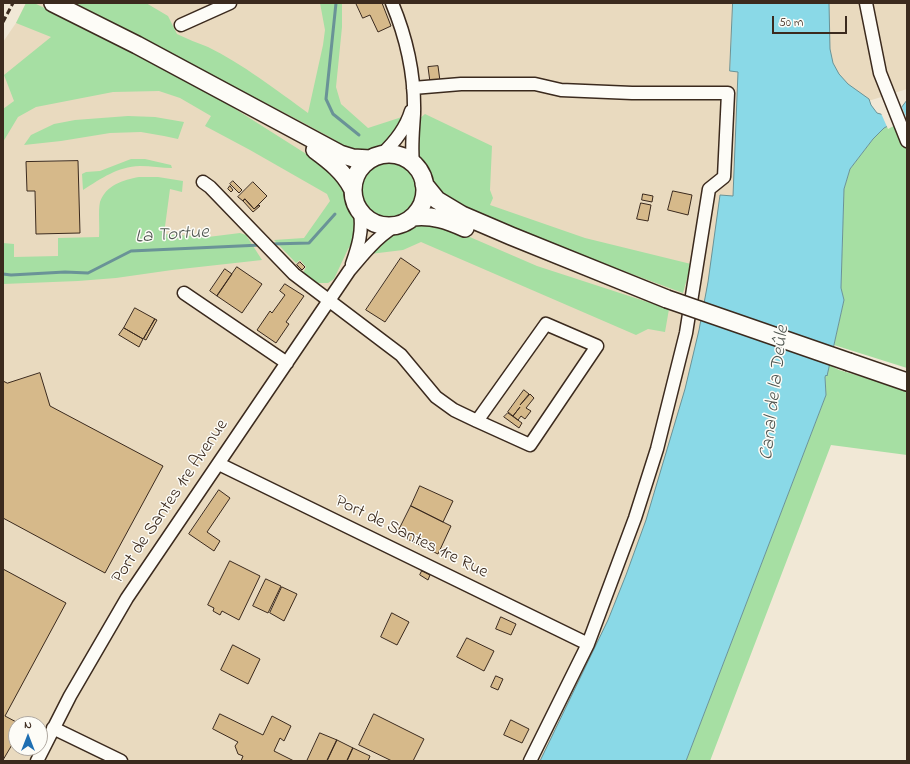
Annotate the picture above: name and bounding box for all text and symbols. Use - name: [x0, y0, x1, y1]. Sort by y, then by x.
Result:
- scale bar: [774, 8, 849, 34]
- text: 50 m: [779, 14, 803, 32]
- water label: La Tortue: [134, 222, 210, 250]
- water label: Canal de la Deûle: [756, 324, 796, 462]
- street label: Port de Santes 1re Avenue: [108, 416, 234, 588]
- street label: Port de Santes 1re Rue: [331, 492, 491, 584]
- north arrow: [8, 716, 48, 756]
- text: N: [24, 717, 32, 733]

